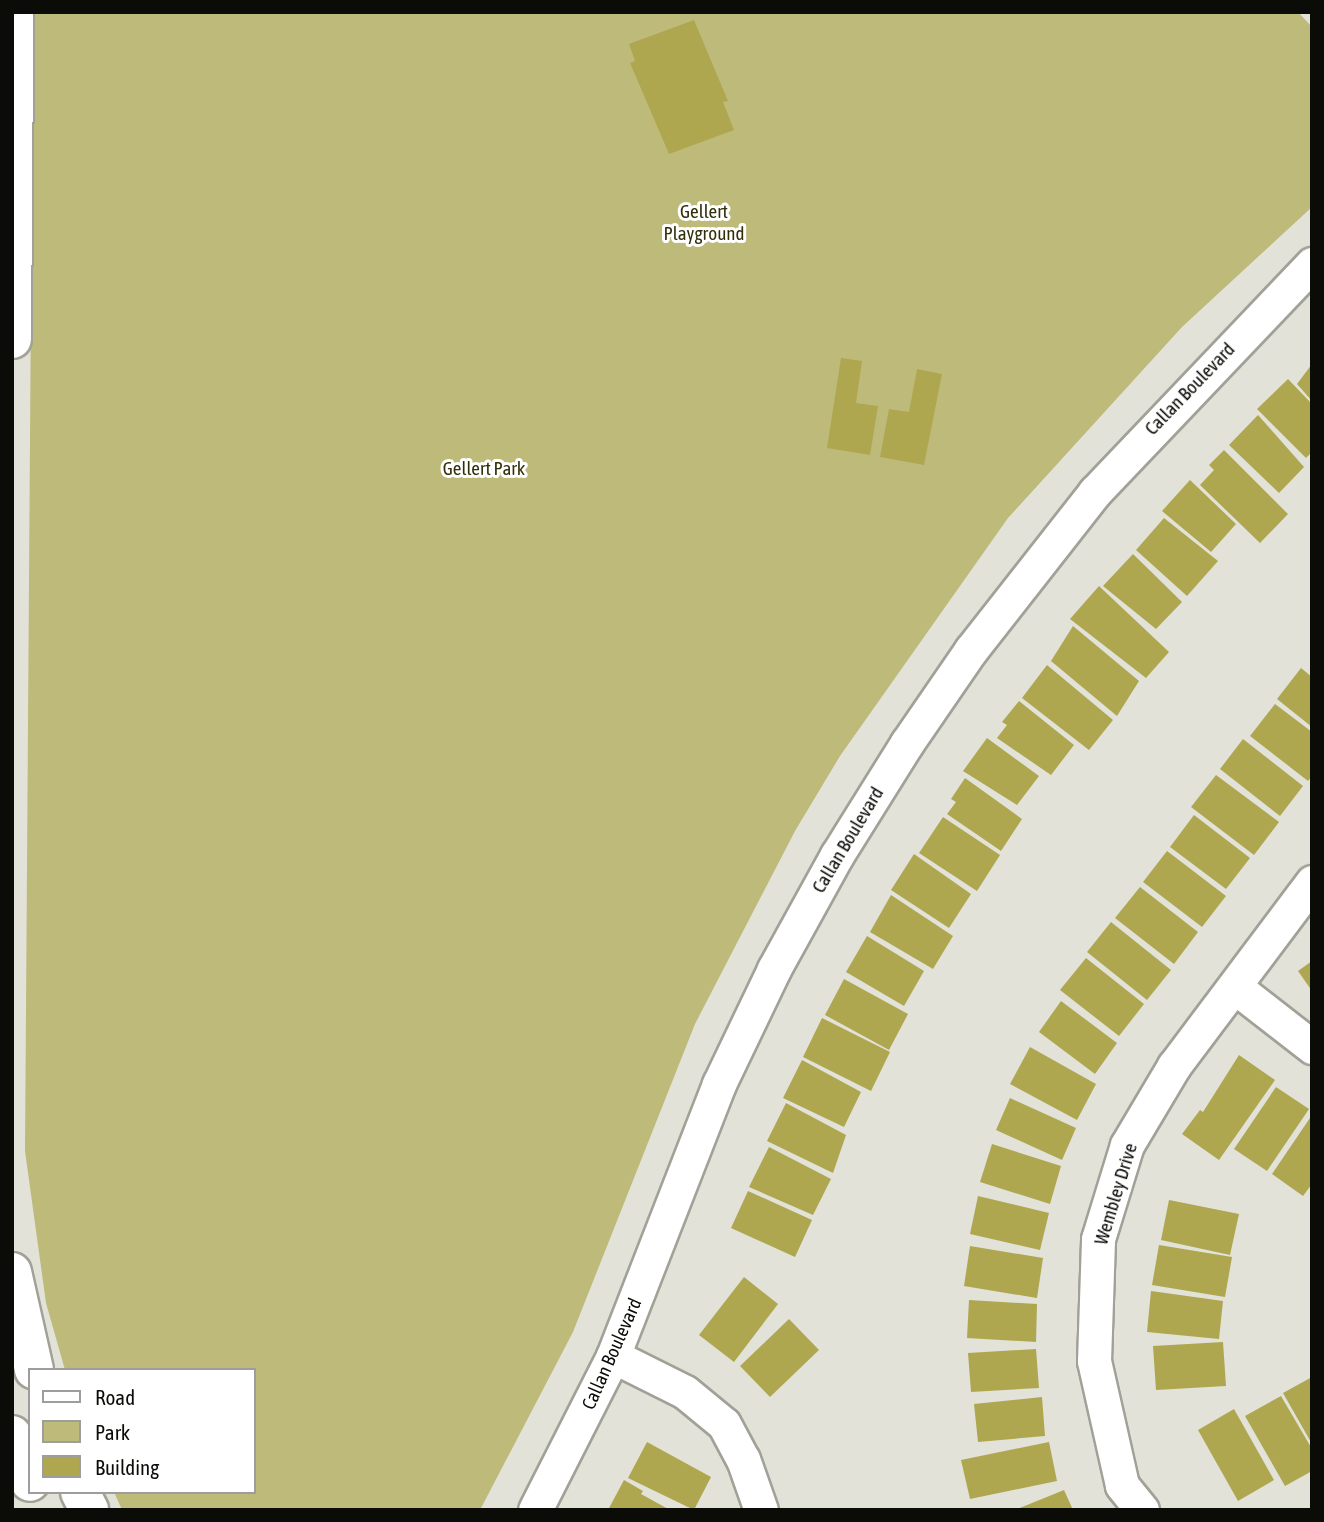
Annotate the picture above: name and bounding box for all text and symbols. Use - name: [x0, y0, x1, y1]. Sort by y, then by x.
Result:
- park label: Gellert Playground: [663, 201, 745, 245]
- street label: Callan Boulevard: [1140, 338, 1240, 440]
- park label: Gellert Park: [443, 458, 525, 480]
- street label: Callan Boulevard: [807, 783, 889, 897]
- street label: Wembley Drive: [1090, 1140, 1142, 1248]
- street label: Callan Boulevard: [577, 1295, 647, 1413]
- legend: [28, 1368, 256, 1494]
- text: Road: [95, 1385, 135, 1409]
- text: Park: [95, 1420, 130, 1444]
- text: Building: [95, 1455, 159, 1479]

